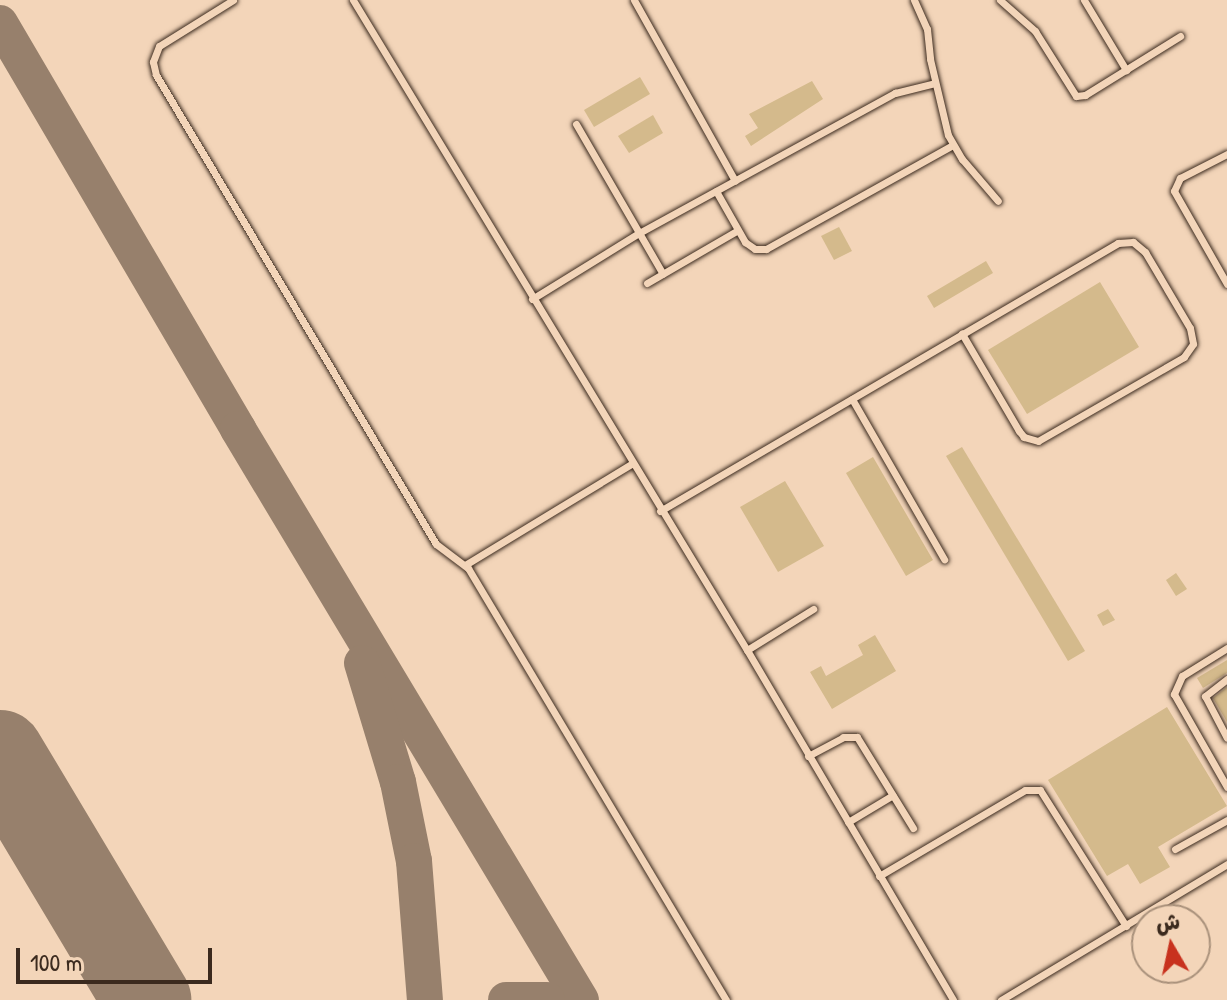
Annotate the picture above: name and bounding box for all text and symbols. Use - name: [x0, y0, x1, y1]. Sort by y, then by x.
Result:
- north arrow: [1131, 904, 1211, 984]
- text: ش: [1153, 906, 1182, 939]
- scale bar: [20, 932, 216, 982]
- text: 100 m: [30, 946, 82, 978]

